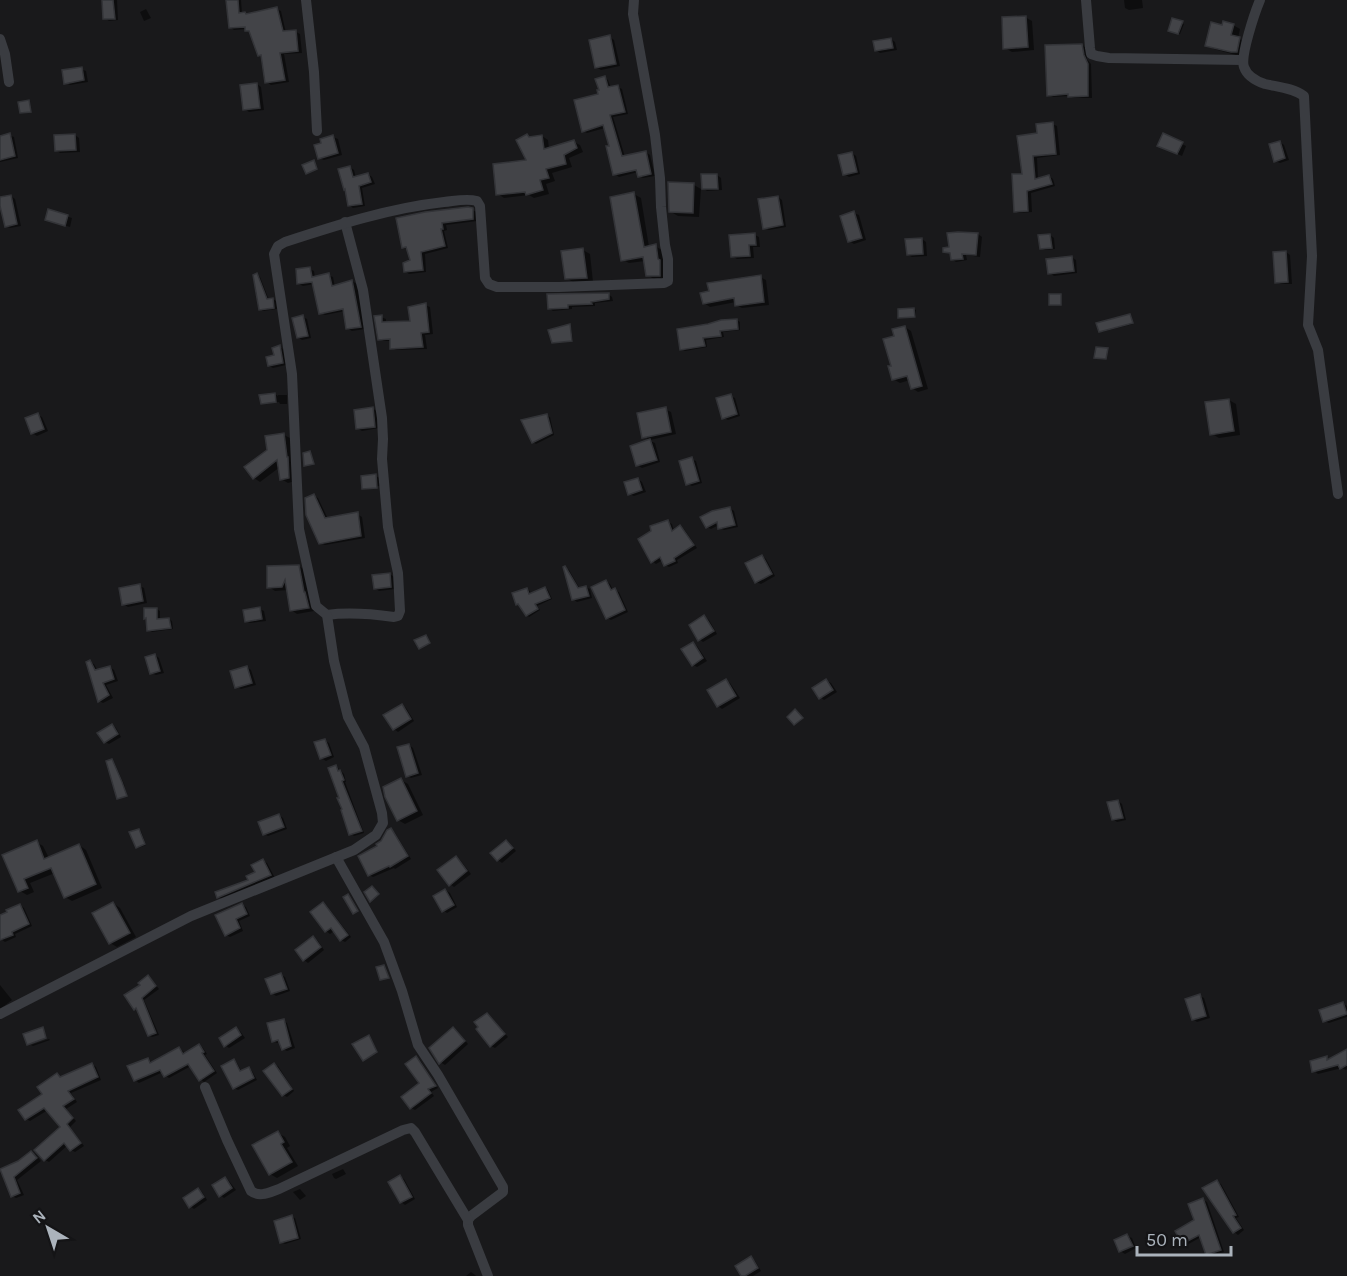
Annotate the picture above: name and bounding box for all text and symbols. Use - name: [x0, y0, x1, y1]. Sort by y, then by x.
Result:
- north arrow: [18, 1198, 78, 1258]
- text: N: [28, 1206, 49, 1228]
- scale bar: [1137, 1219, 1232, 1257]
- text: 50 m: [1146, 1229, 1188, 1251]

